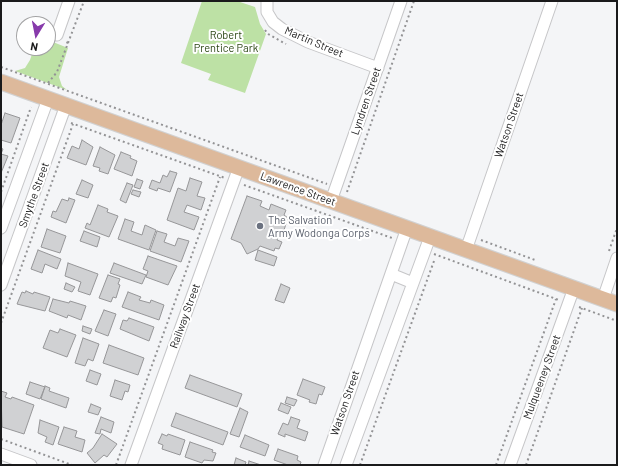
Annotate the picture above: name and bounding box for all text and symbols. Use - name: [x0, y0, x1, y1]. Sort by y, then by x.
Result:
- north arrow: [16, 16, 56, 56]
- street label: Martin Street: [283, 24, 345, 60]
- park label: Robert Prentice Park: [194, 28, 258, 54]
- text: N: [29, 40, 39, 54]
- street label: Lyndren Street: [348, 65, 384, 137]
- street label: Watson Street: [492, 91, 526, 159]
- street label: Smythe Street: [16, 161, 52, 229]
- street label: Lawrence Street: [259, 169, 337, 209]
- place label: The Salvation Army Wodonga Corps: [268, 213, 370, 239]
- marker: The Salvation Army Wodonga Corps: [255, 221, 265, 231]
- street label: Railway Street: [167, 282, 203, 350]
- street label: Mulqueeney Street: [521, 333, 563, 421]
- street label: Watson Street: [328, 369, 362, 437]

